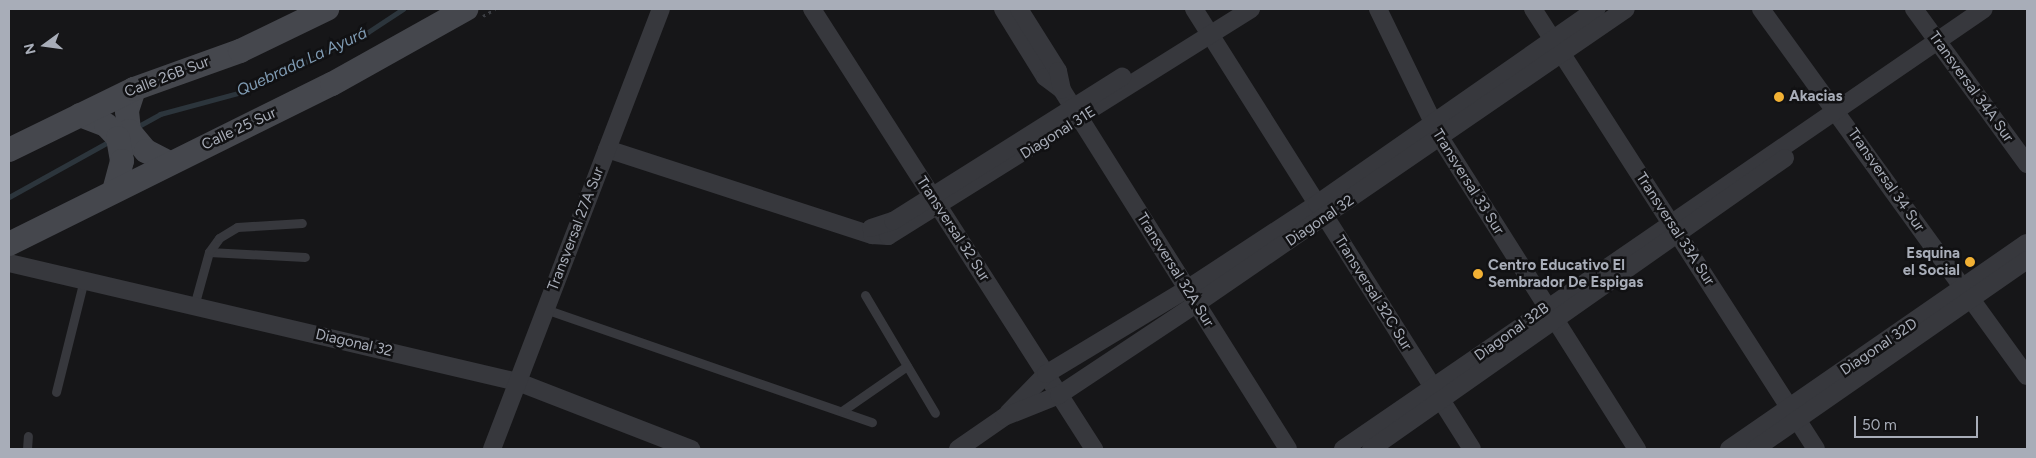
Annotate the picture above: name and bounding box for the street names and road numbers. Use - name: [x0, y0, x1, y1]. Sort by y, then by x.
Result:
- street label: Transversal 34A Sur: [1925, 28, 2017, 146]
- street label: Calle 26B Sur: [122, 53, 212, 101]
- street label: Diagonal 31E: [1017, 103, 1099, 163]
- street label: Calle 25 Sur: [199, 104, 279, 154]
- street label: Transversal 34 Sur: [1844, 125, 1928, 235]
- street label: Transversal 33 Sur: [1428, 126, 1508, 238]
- street label: Transversal 27A Sur: [544, 165, 608, 293]
- street label: Transversal 33A Sur: [1632, 169, 1718, 289]
- street label: Transversal 32 Sur: [912, 173, 994, 285]
- street label: Diagonal 32: [1282, 192, 1358, 250]
- street label: Transversal 32A Sur: [1133, 210, 1217, 330]
- street label: Transversal 32C Sur: [1330, 232, 1416, 354]
- street label: Diagonal 32B: [1471, 299, 1553, 365]
- street label: Diagonal 32D: [1837, 315, 1921, 379]
- street label: Diagonal 32: [314, 325, 394, 361]

